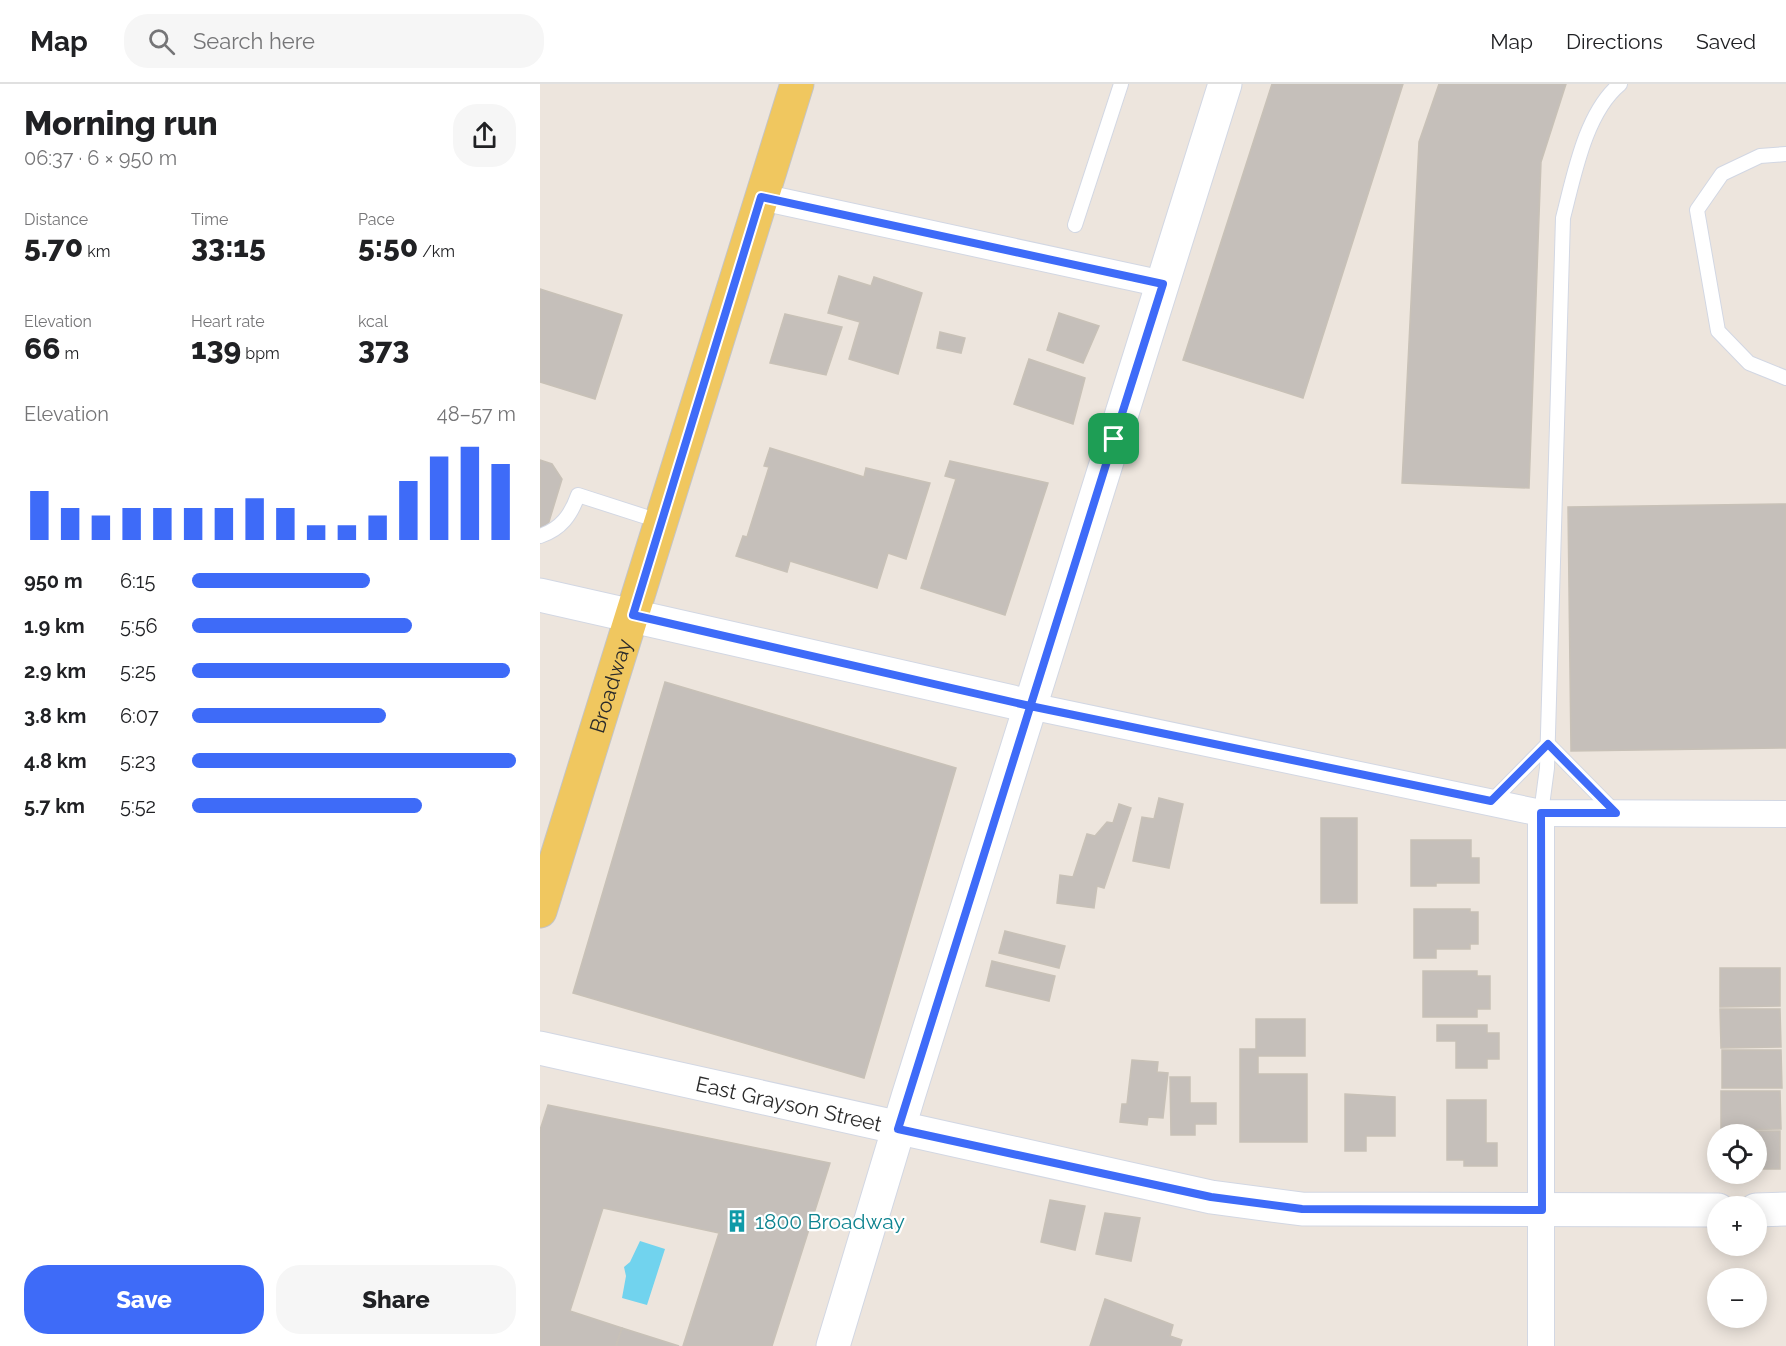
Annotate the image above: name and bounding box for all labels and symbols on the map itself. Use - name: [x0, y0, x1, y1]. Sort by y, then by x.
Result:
- pin: [1088, 413, 1139, 464]
- street label: Broadway: [584, 635, 636, 736]
- street label: East Grayson Street: [694, 1070, 884, 1136]
- building icon: 1800 Broadway: [724, 1208, 750, 1234]
- place label: 1800 Broadway: [755, 1209, 905, 1234]

